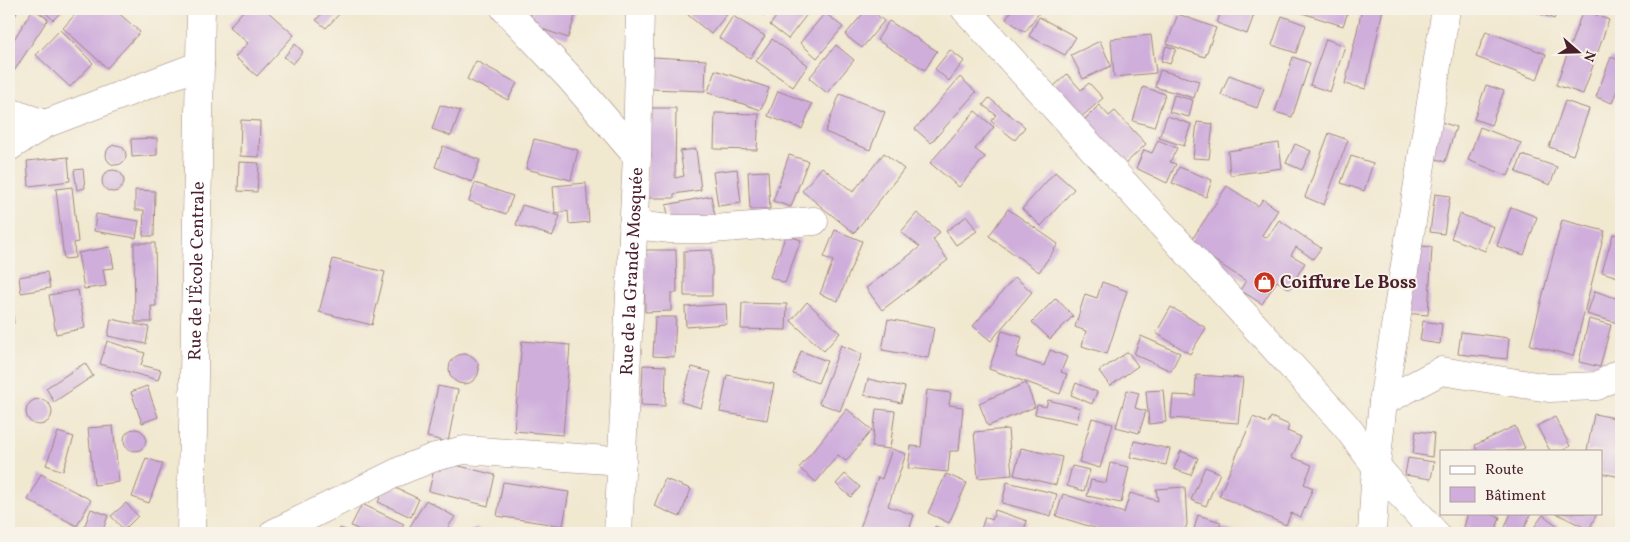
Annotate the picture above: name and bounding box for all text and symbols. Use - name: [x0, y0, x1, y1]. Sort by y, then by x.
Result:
- north arrow: [1552, 28, 1602, 78]
- text: N: [1578, 48, 1599, 64]
- street label: Rue de la Grande Mosquée: [615, 167, 650, 376]
- street label: Rue de l'École Centrale: [183, 181, 212, 361]
- shop icon: Coiffure Le Boss: [1252, 270, 1276, 294]
- place label: Coiffure Le Boss: [1280, 271, 1417, 296]
- legend: [1440, 450, 1602, 514]
- text: Route: [1485, 460, 1524, 481]
- text: Bâtiment: [1485, 486, 1546, 507]

